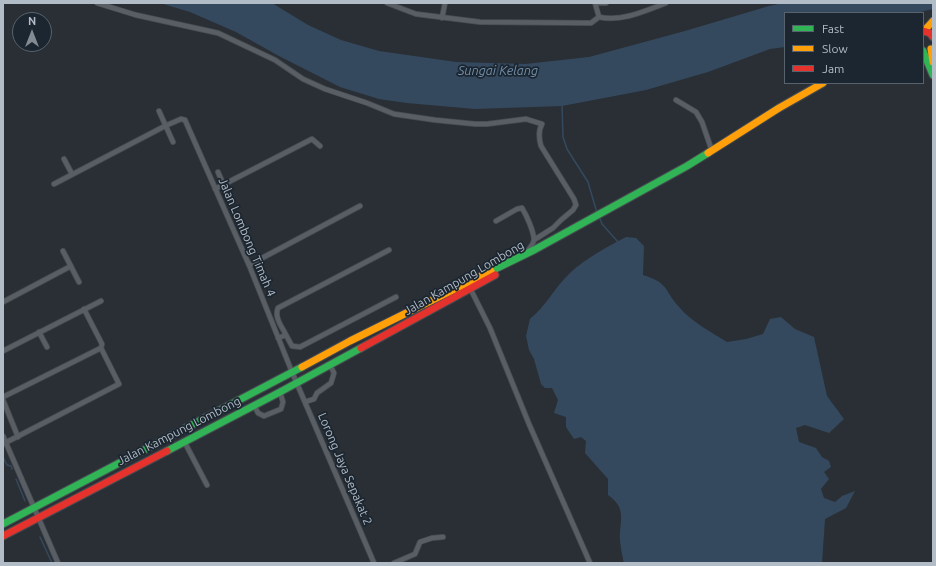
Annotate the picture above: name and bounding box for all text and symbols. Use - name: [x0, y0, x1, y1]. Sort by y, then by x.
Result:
- north arrow: [12, 12, 52, 52]
- legend: [784, 12, 924, 84]
- text: N: [28, 15, 36, 27]
- text: Fast: [822, 22, 844, 35]
- text: Slow: [822, 42, 848, 55]
- text: Jam: [822, 62, 844, 75]
- water label: Sungai Kelang: [458, 63, 538, 79]
- street label: Jalan Lombong Timah 4: [215, 175, 279, 299]
- street label: Jalan Kampung Lombong: [401, 238, 527, 318]
- street label: Jalan Kampung Lombong: [115, 394, 243, 468]
- street label: Lorong Jaya Sepakat 2: [315, 411, 375, 527]

